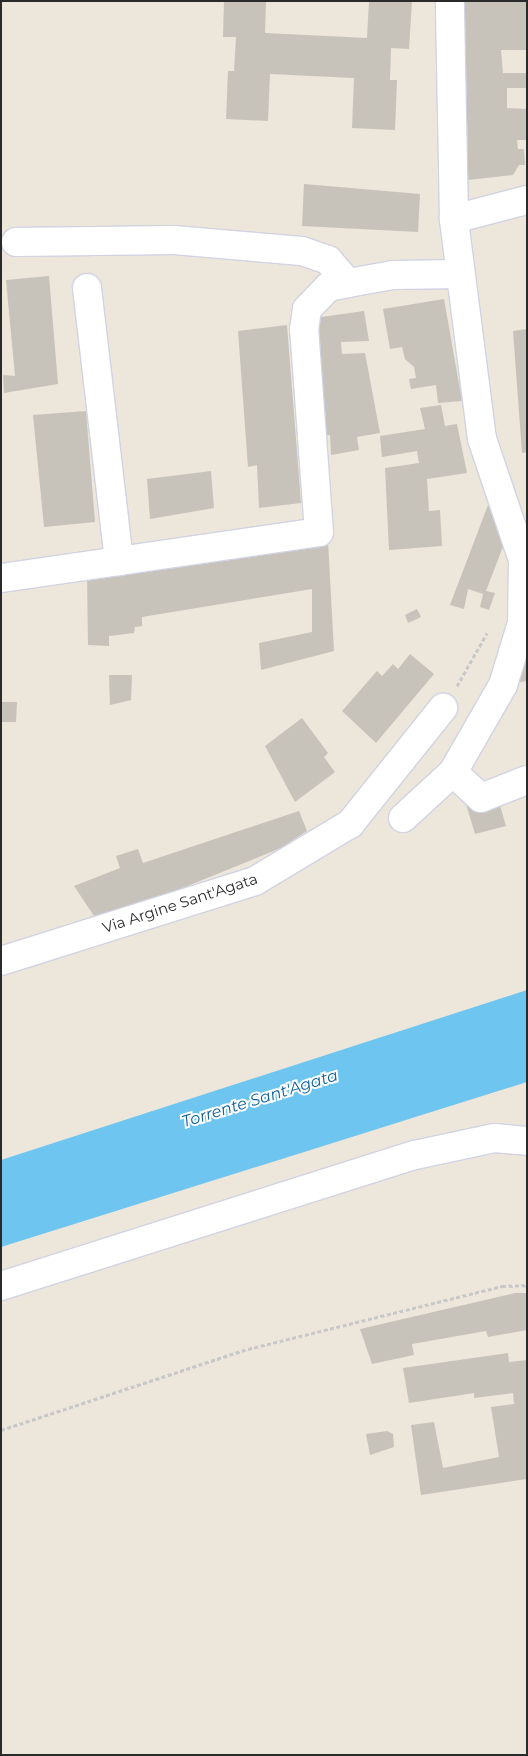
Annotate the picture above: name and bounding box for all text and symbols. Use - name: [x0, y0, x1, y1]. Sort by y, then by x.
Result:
- street label: Via Argine Sant'Agata: [100, 869, 260, 937]
- water label: Torrente Sant'Agata: [180, 1066, 340, 1132]

